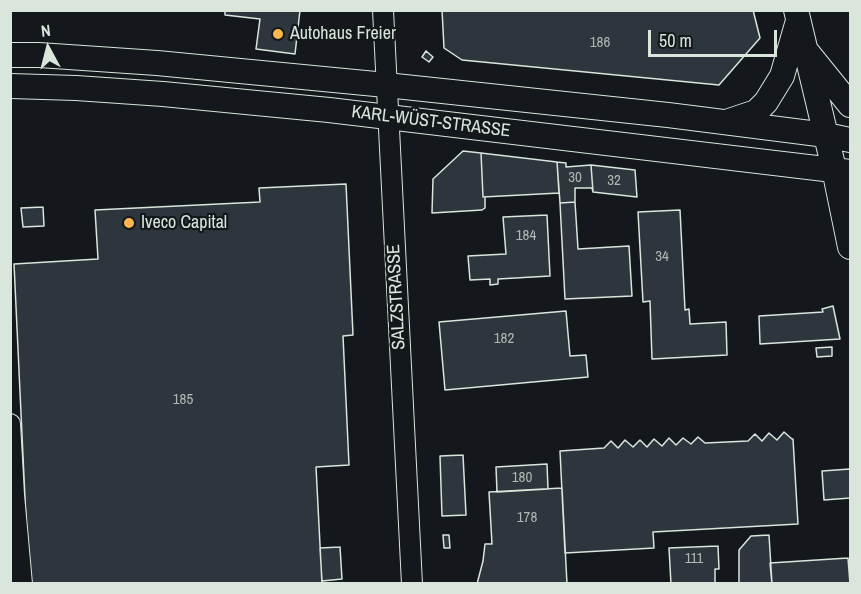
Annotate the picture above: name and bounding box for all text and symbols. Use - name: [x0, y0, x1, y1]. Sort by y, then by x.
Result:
- north arrow: [18, 18, 78, 78]
- scale bar: [651, 18, 780, 56]
- text: N: [40, 19, 52, 42]
- place label: Autohaus Freier: [290, 23, 396, 45]
- marker: Autohaus Freier: [271, 27, 285, 41]
- text: 50 m: [659, 28, 692, 53]
- house number: 186: [590, 34, 610, 52]
- street label: KARL-WÜST-STRASSE: [350, 102, 512, 142]
- house number: 30: [568, 169, 582, 187]
- house number: 32: [607, 172, 621, 190]
- place label: Iveco Capital: [141, 212, 227, 234]
- marker: Iveco Capital: [122, 216, 136, 230]
- house number: 184: [516, 227, 536, 245]
- street label: SALZSTRASSE: [383, 244, 411, 350]
- house number: 34: [655, 248, 669, 266]
- house number: 182: [494, 330, 514, 348]
- house number: 185: [173, 391, 193, 409]
- house number: 180: [512, 469, 532, 487]
- house number: 178: [517, 509, 537, 527]
- house number: 111: [685, 550, 703, 568]

